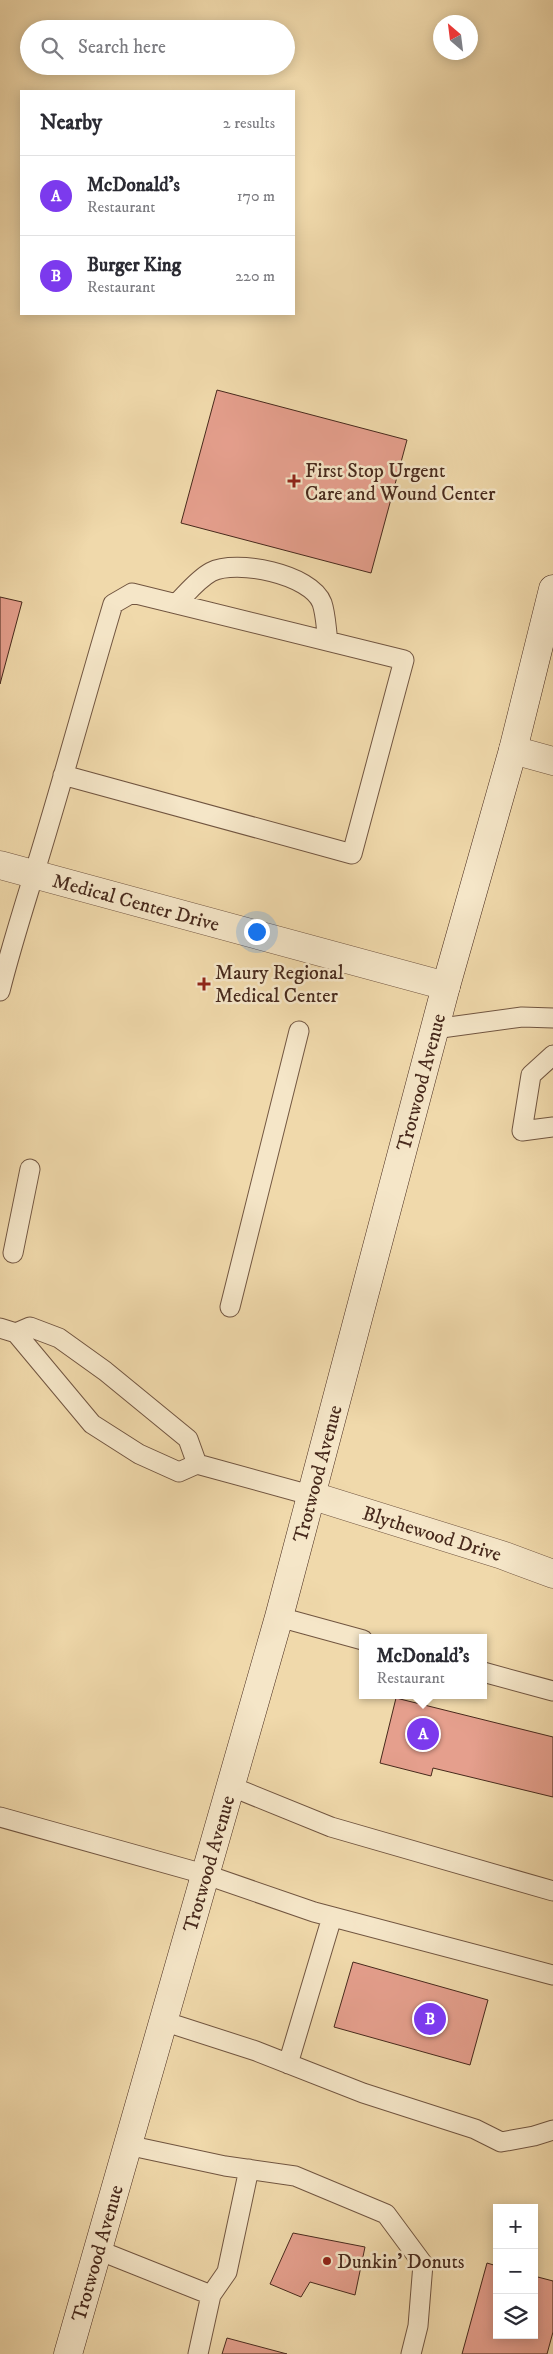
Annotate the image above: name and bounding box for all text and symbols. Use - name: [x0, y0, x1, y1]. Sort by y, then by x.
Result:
- north arrow: [433, 15, 478, 60]
- search box: [20, 20, 295, 75]
- icon: search: [38, 34, 66, 62]
- text: Search here: [78, 36, 166, 59]
- text: Nearby: [40, 110, 102, 136]
- text: 2 results: [223, 113, 275, 133]
- text: McDonald's: [87, 174, 180, 197]
- text: A: [51, 186, 61, 206]
- text: 170 m: [237, 186, 275, 206]
- text: Restaurant: [87, 197, 155, 217]
- text: Burger King: [87, 254, 181, 277]
- text: B: [51, 266, 61, 286]
- text: 220 m: [235, 266, 275, 286]
- text: Restaurant: [87, 277, 155, 297]
- place label: First Stop Urgent Care and Wound Center: [305, 459, 496, 507]
- marker: First Stop Urgent Care and Wound Center: [287, 474, 301, 488]
- street label: Medical Center Drive: [50, 869, 222, 938]
- your location: [244, 919, 270, 945]
- place label: Maury Regional Medical Center: [215, 961, 344, 1009]
- marker: Maury Regional Medical Center: [197, 977, 211, 991]
- street label: Trotwood Avenue: [392, 1011, 452, 1154]
- street label: Trotwood Avenue: [288, 1403, 349, 1545]
- street label: Blythewood Drive: [359, 1501, 504, 1568]
- popup: [359, 1634, 487, 1699]
- text: McDonald's: [377, 1645, 469, 1668]
- text: Restaurant: [377, 1668, 445, 1688]
- pin: A: [407, 1715, 439, 1753]
- street label: Trotwood Avenue: [178, 1793, 241, 1935]
- pin: B: [414, 2000, 446, 2038]
- street label: Trotwood Avenue: [67, 2182, 130, 2325]
- map controls: [493, 2204, 538, 2339]
- button: +: [493, 2204, 538, 2249]
- button: −: [493, 2249, 538, 2294]
- place label: Dunkin' Donuts: [337, 2250, 465, 2275]
- marker: Dunkin' Donuts: [321, 2255, 333, 2267]
- button: layers: [493, 2294, 538, 2339]

